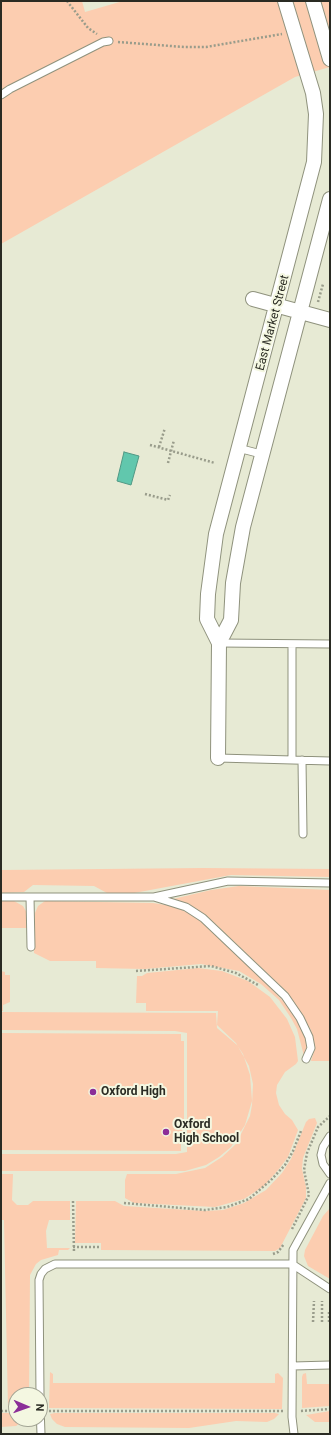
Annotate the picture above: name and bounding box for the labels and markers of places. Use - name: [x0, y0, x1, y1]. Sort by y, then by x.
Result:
- place label: Oxford High: [101, 1085, 166, 1099]
- marker: Oxford High: [88, 1087, 98, 1097]
- place label: Oxford High School: [174, 1118, 239, 1146]
- marker: Oxford High School: [161, 1127, 171, 1137]

